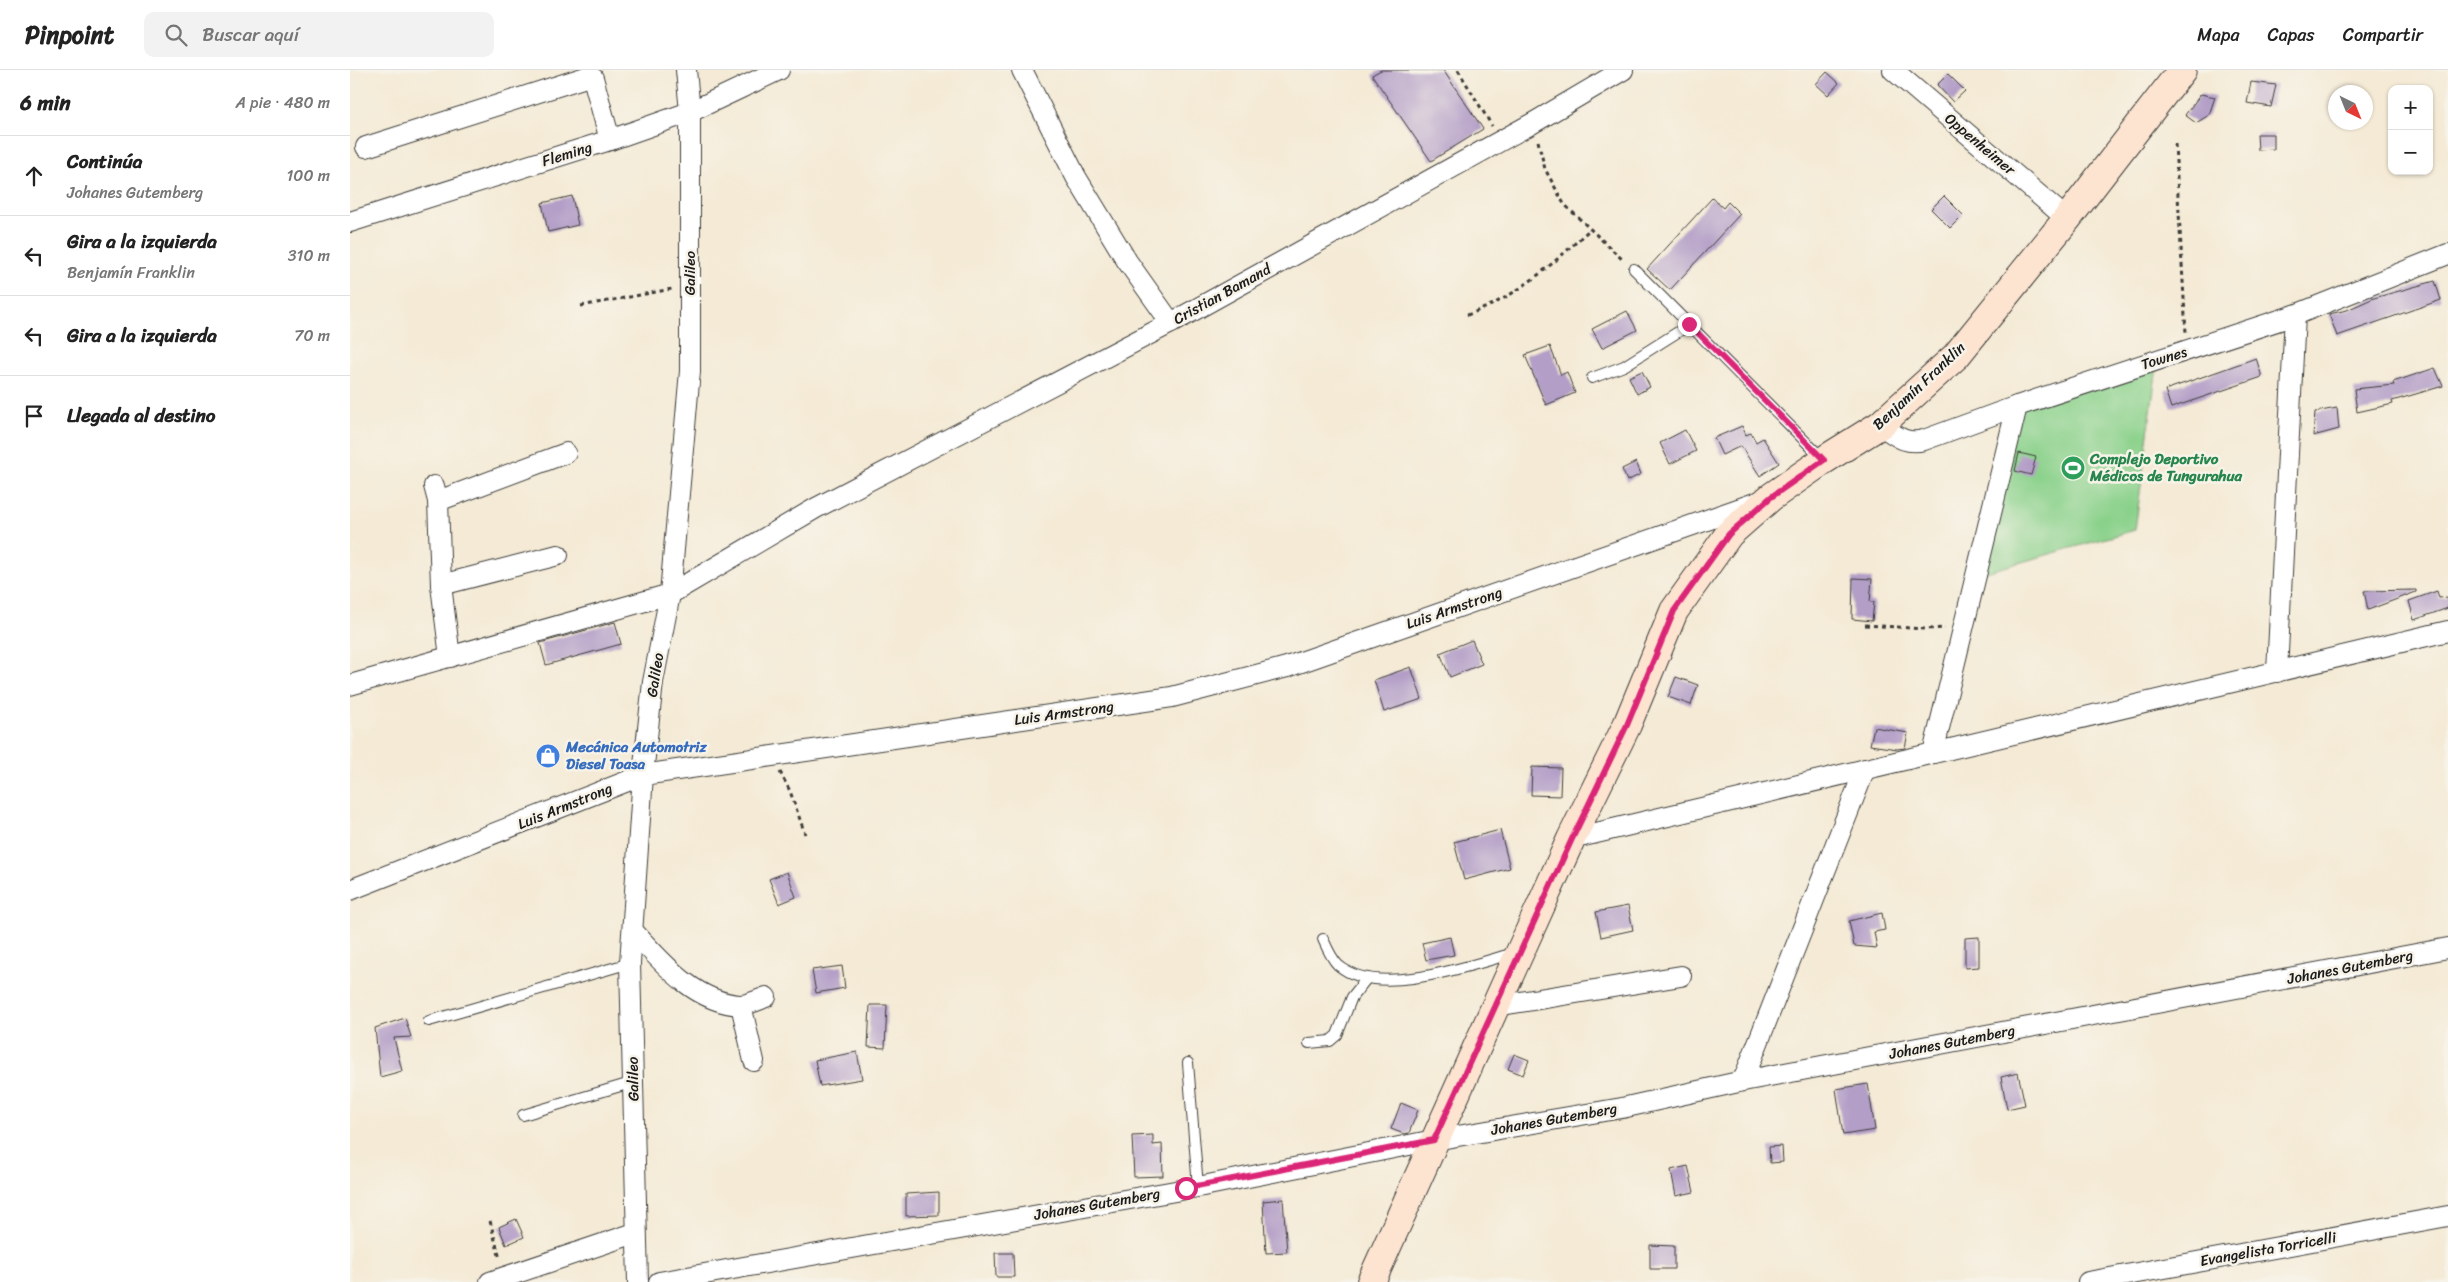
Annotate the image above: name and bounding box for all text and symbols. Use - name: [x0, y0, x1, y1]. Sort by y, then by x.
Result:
- search box: [144, 12, 494, 57]
- text: Pinpoint: [25, 14, 114, 56]
- text: Buscar aquí: [202, 18, 299, 51]
- text: Mapa: [2197, 19, 2240, 51]
- text: Capas: [2268, 19, 2315, 51]
- text: Compartir: [2343, 19, 2423, 51]
- icon: search: [162, 21, 190, 49]
- text: 6 min: [20, 84, 71, 122]
- north arrow: [2328, 85, 2373, 130]
- map controls: [2388, 85, 2433, 175]
- button: +: [2388, 85, 2433, 130]
- text: A pie · 480 m: [235, 88, 330, 117]
- street label: Oppenheimer: [1939, 106, 2022, 182]
- button: −: [2388, 130, 2433, 175]
- street label: Fleming: [539, 134, 596, 174]
- text: Continúa: [67, 145, 142, 178]
- text: 100 m: [286, 161, 330, 190]
- icon: ahead: [20, 162, 48, 190]
- text: Johanes Gutemberg: [67, 178, 203, 207]
- text: Gira a la izquierda: [67, 225, 217, 258]
- text: 310 m: [288, 241, 330, 270]
- icon: left: [20, 242, 48, 270]
- street label: Galileo: [677, 250, 703, 295]
- street label: Cristian Bamand: [1168, 256, 1277, 332]
- text: Benjamín Franklin: [67, 258, 195, 287]
- route end: [1678, 313, 1701, 336]
- text: Gira a la izquierda: [67, 319, 217, 352]
- text: 70 m: [294, 321, 330, 350]
- icon: left: [20, 322, 48, 350]
- street label: Benjamín Franklin: [1866, 336, 1972, 436]
- street label: Townes: [2138, 338, 2191, 377]
- text: Llegada al destino: [67, 399, 216, 432]
- icon: arrive: [20, 402, 48, 430]
- place label: Complejo Deportivo Médicos de Tungurahua: [2089, 446, 2242, 489]
- sports icon: Complejo Deportivo Médicos de Tungurahua: [2060, 455, 2086, 481]
- street label: Luis Armstrong: [1402, 579, 1506, 637]
- street label: Galileo: [639, 651, 671, 699]
- street label: Luis Armstrong: [1013, 693, 1116, 733]
- place label: Mecánica Automotriz Diesel Toasa: [565, 734, 707, 777]
- shop icon: Mecánica Automotriz Diesel Toasa: [535, 743, 561, 769]
- street label: Luis Armstrong: [514, 775, 617, 837]
- street label: Johanes Gutemberg: [2284, 942, 2415, 992]
- street label: Johanes Gutemberg: [1886, 1017, 2017, 1067]
- street label: Galileo: [620, 1056, 646, 1101]
- street label: Johanes Gutemberg: [1488, 1095, 1619, 1143]
- route start: [1175, 1177, 1198, 1200]
- street label: Johanes Gutemberg: [1031, 1180, 1162, 1228]
- street label: Evangelista Torricelli: [2198, 1224, 2339, 1274]

